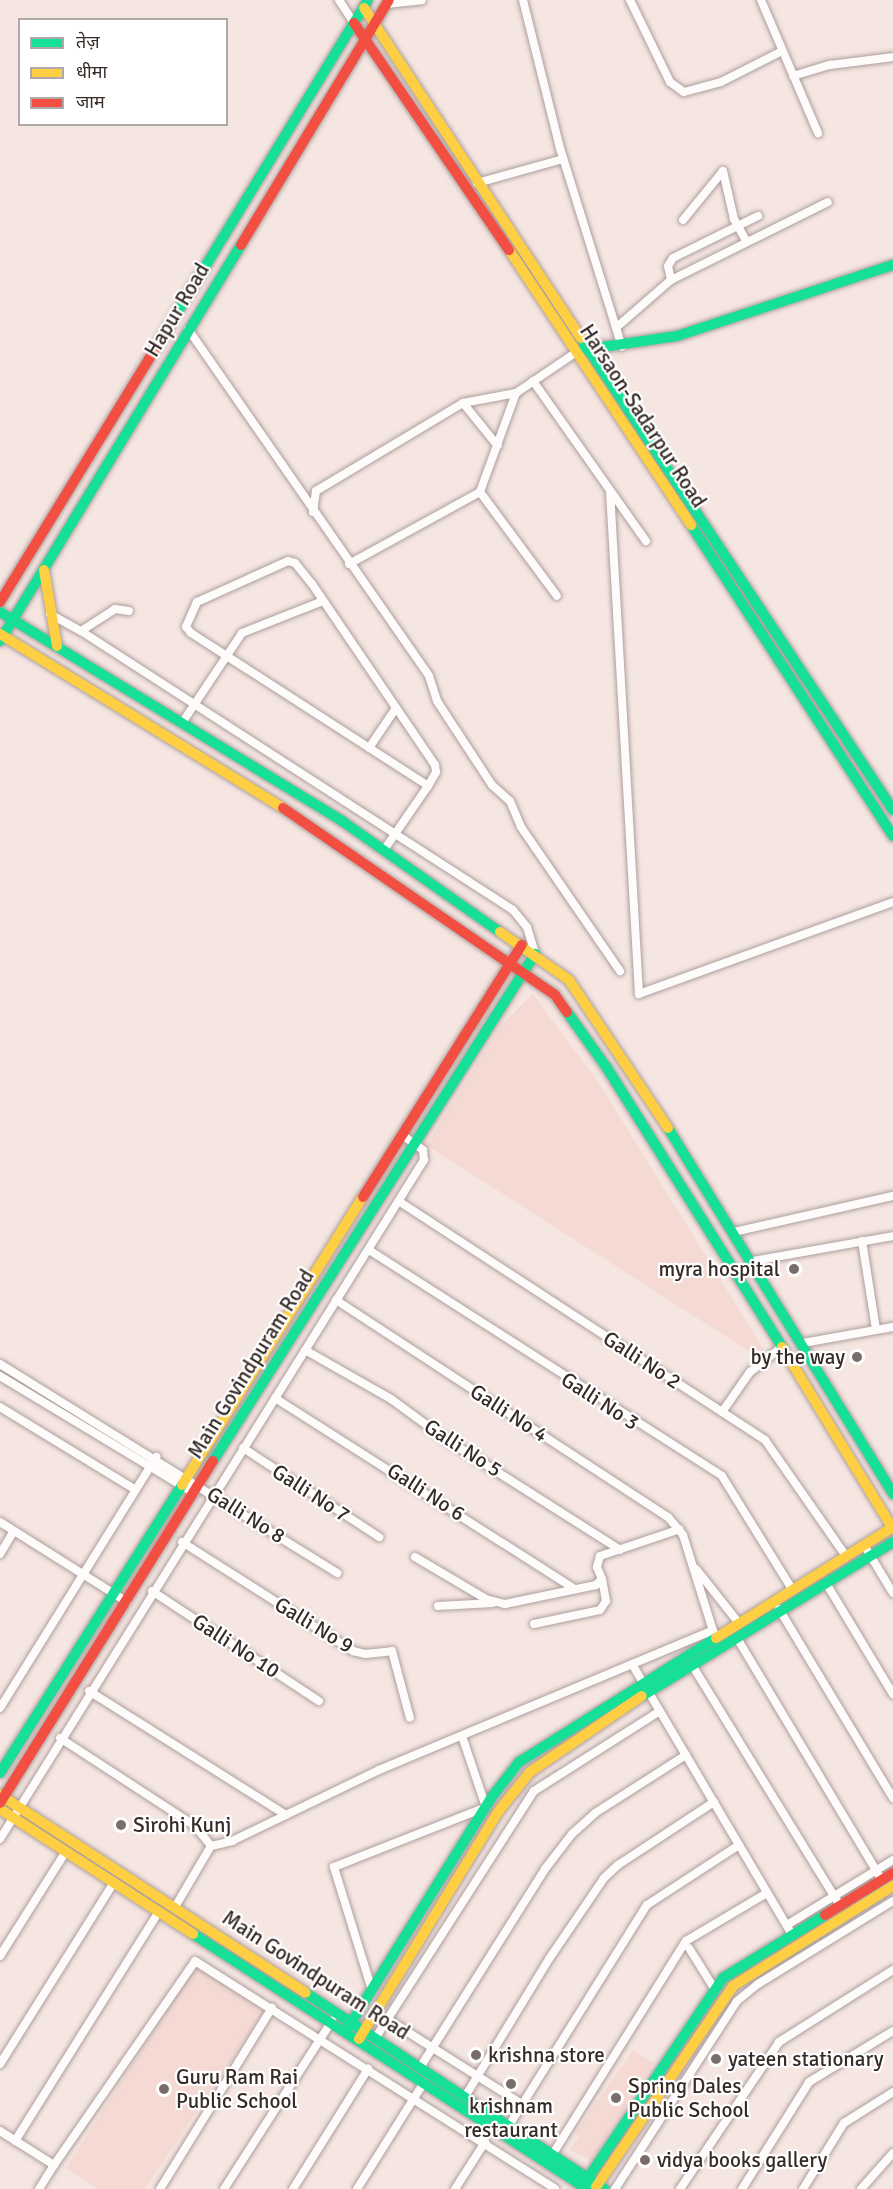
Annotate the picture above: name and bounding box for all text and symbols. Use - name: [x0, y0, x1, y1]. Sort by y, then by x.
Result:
- legend: [18, 18, 228, 126]
- text: तेज़: [76, 31, 100, 53]
- text: धीमा: [76, 61, 107, 83]
- text: जाम: [76, 91, 105, 113]
- street label: Hapur Road: [139, 259, 215, 361]
- street label: Harsaon-Sadarpur Road: [574, 320, 712, 512]
- place label: myra hospital: [659, 1256, 780, 1282]
- marker: myra hospital: [785, 1260, 803, 1278]
- street label: Main Govindpuram Road: [182, 1265, 320, 1463]
- street label: Galli No 2: [598, 1326, 686, 1394]
- place label: by the way: [750, 1344, 845, 1370]
- marker: by the way: [850, 1350, 864, 1364]
- street label: Galli No 3: [556, 1367, 644, 1435]
- street label: Galli No 4: [465, 1379, 553, 1447]
- street label: Galli No 5: [419, 1414, 507, 1482]
- street label: Galli No 6: [382, 1458, 470, 1526]
- street label: Galli No 7: [267, 1459, 355, 1527]
- street label: Galli No 8: [202, 1481, 290, 1549]
- street label: Galli No 9: [270, 1592, 358, 1658]
- street label: Galli No 10: [188, 1608, 284, 1684]
- place label: Sirohi Kunj: [133, 1812, 231, 1838]
- marker: Sirohi Kunj: [114, 1818, 128, 1832]
- street label: Main Govindpuram Road: [218, 1905, 414, 2045]
- place label: krishna store: [488, 2042, 605, 2068]
- place label: yateen stationary: [728, 2046, 884, 2072]
- marker: krishna store: [469, 2048, 483, 2062]
- marker: yateen stationary: [709, 2052, 723, 2066]
- place label: Guru Ram Rai Public School: [176, 2064, 298, 2114]
- place label: Spring Dales Public School: [628, 2073, 749, 2123]
- marker: krishnam restaurant: [504, 2077, 518, 2091]
- marker: Guru Ram Rai Public School: [157, 2082, 171, 2096]
- marker: Spring Dales Public School: [609, 2091, 623, 2105]
- place label: krishnam restaurant: [464, 2093, 558, 2143]
- place label: vidya books gallery: [657, 2147, 827, 2173]
- marker: vidya books gallery: [638, 2153, 652, 2167]

